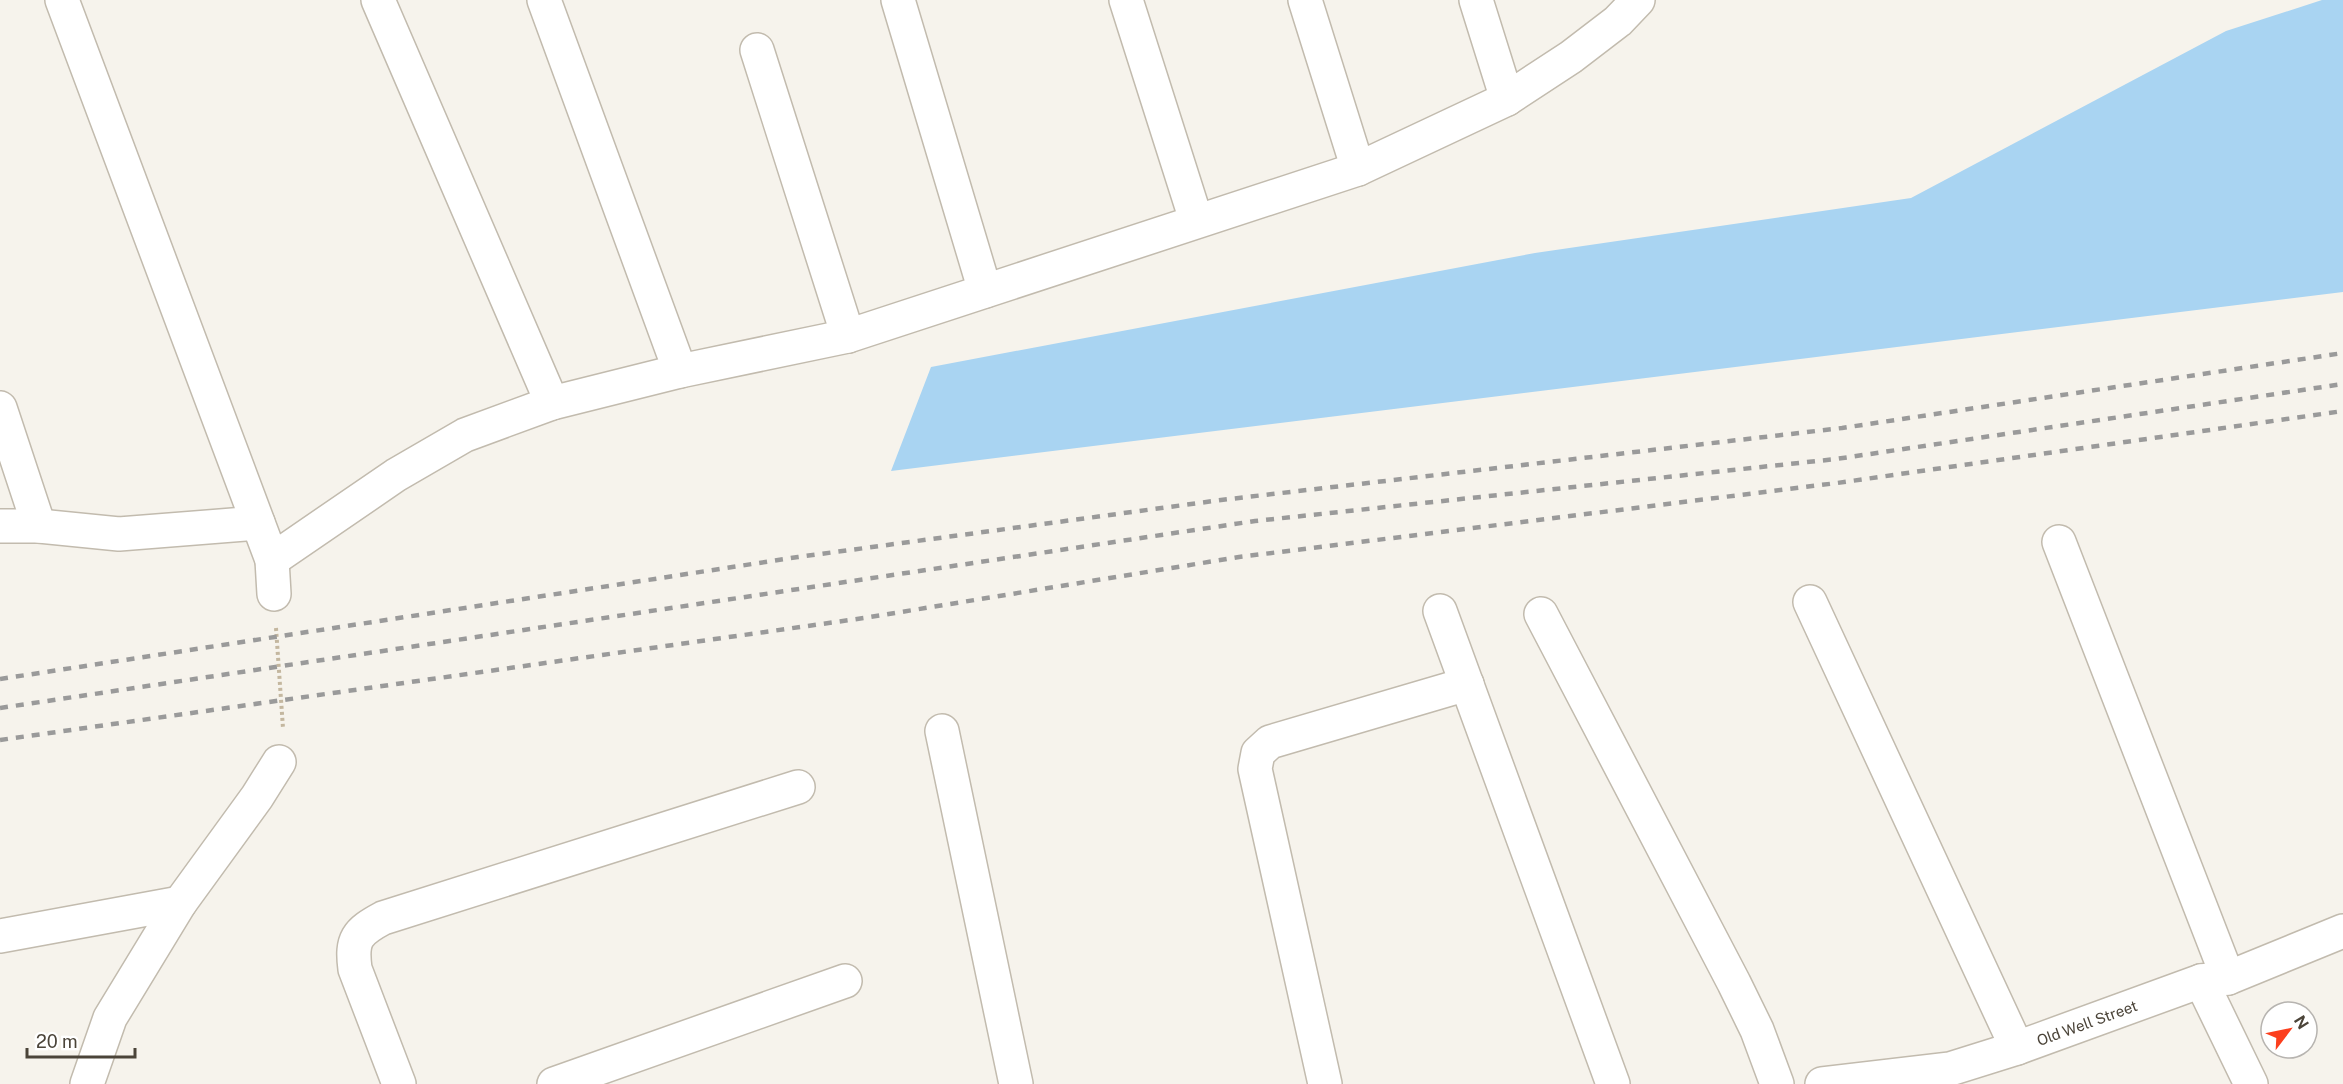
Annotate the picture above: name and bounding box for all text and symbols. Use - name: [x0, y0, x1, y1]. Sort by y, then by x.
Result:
- street label: Old Well Street: [2034, 997, 2140, 1049]
- north arrow: [2259, 1000, 2319, 1060]
- text: N: [2290, 1012, 2313, 1033]
- scale bar: [27, 1021, 135, 1059]
- text: 20 m: [36, 1031, 78, 1052]

